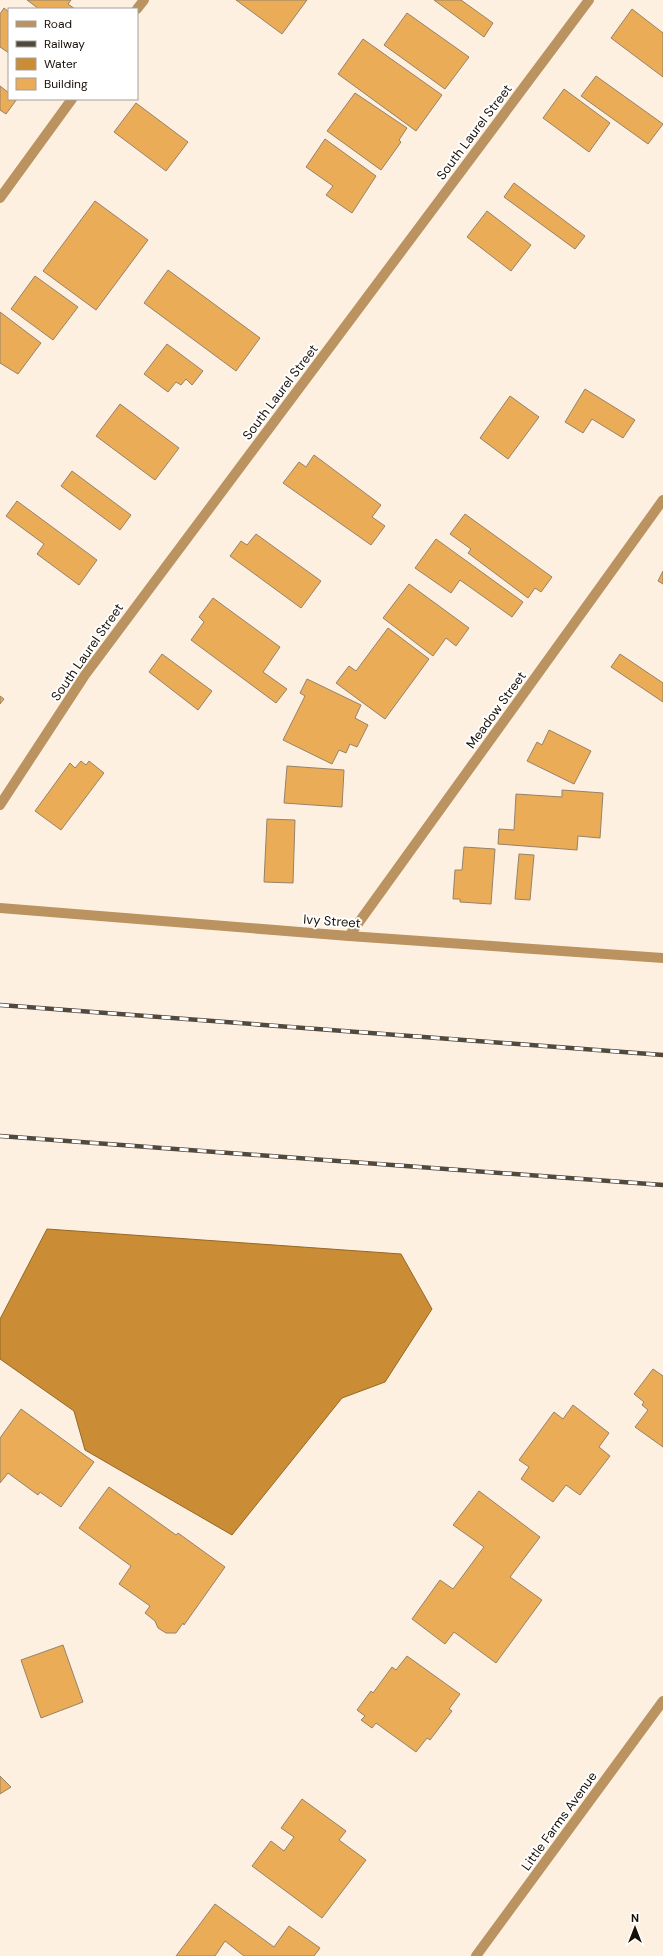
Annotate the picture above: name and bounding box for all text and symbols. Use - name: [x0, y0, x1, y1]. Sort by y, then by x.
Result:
- legend: [8, 8, 138, 100]
- text: Road: [44, 16, 72, 32]
- text: Railway: [44, 36, 85, 52]
- text: Water: [44, 56, 78, 72]
- text: Building: [44, 76, 88, 92]
- street label: South Laurel Street: [433, 81, 515, 183]
- street label: South Laurel Street: [239, 341, 321, 443]
- street label: South Laurel Street: [47, 600, 127, 704]
- street label: Meadow Street: [462, 668, 530, 752]
- street label: Ivy Street: [303, 911, 361, 931]
- street label: Little Farms Avenue: [517, 1768, 601, 1874]
- north arrow: [615, 1908, 655, 1948]
- text: N: [631, 1911, 639, 1925]

